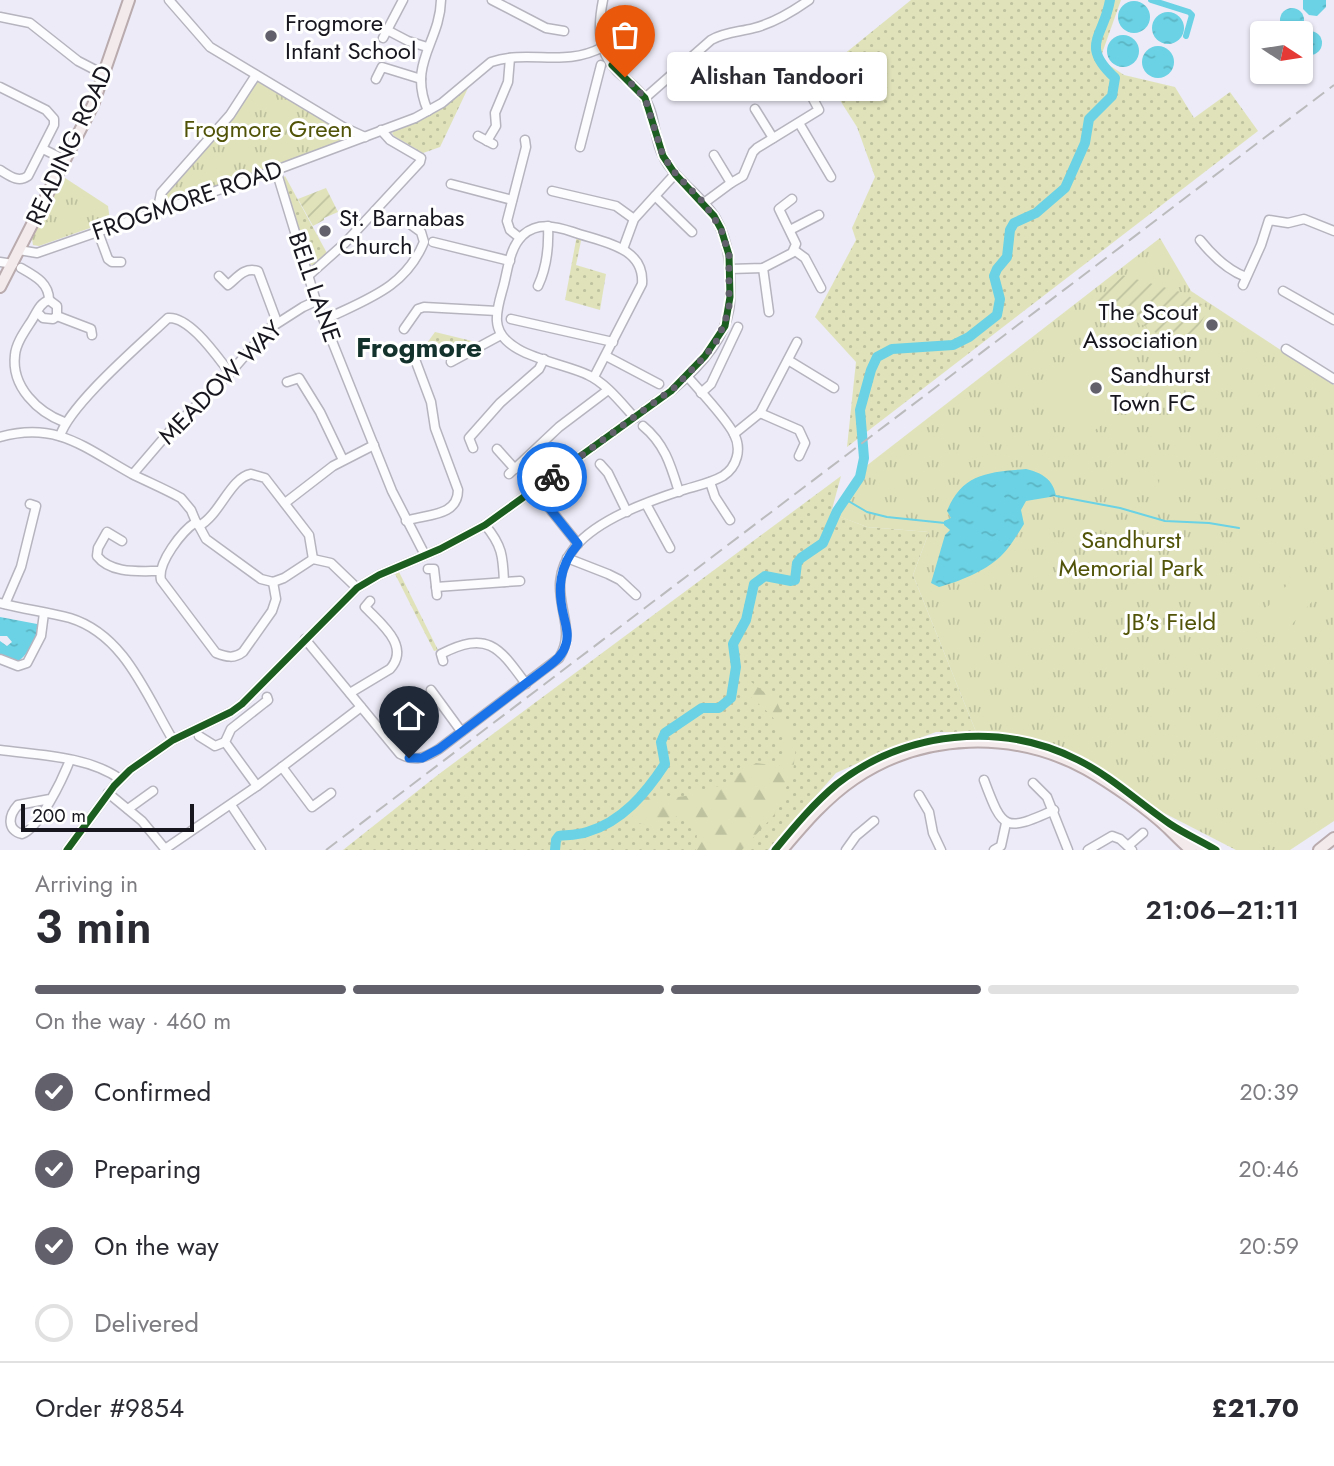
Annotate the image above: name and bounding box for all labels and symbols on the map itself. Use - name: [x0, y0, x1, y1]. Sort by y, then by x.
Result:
- place label: Frogmore Infant School: [285, 5, 416, 68]
- pin: [595, 5, 655, 77]
- north arrow: [1250, 21, 1312, 84]
- marker: Frogmore Infant School: [263, 28, 279, 44]
- callout: Alishan Tandoori: [667, 52, 888, 102]
- street label: READING ROAD: [17, 59, 121, 231]
- park label: Frogmore Green: [183, 111, 353, 146]
- street label: FROGMORE ROAD: [87, 151, 287, 249]
- place label: St. Barnabas Church: [339, 200, 465, 263]
- marker: St. Barnabas Church: [317, 223, 333, 239]
- street label: BELL LANE: [280, 227, 350, 347]
- place label: The Scout Association: [1083, 294, 1198, 357]
- street label: MEADOW WAY: [150, 312, 290, 452]
- marker: The Scout Association: [1204, 317, 1220, 333]
- district label: Frogmore: [356, 327, 482, 368]
- place label: Sandhurst Town FC: [1110, 357, 1210, 420]
- marker: Sandhurst Town FC: [1088, 380, 1104, 396]
- courier: [517, 442, 587, 512]
- park label: Sandhurst Memorial Park: [1058, 522, 1204, 585]
- park label: JB's Field: [1123, 604, 1216, 639]
- pin: [379, 686, 439, 758]
- scale bar: [21, 801, 194, 833]

